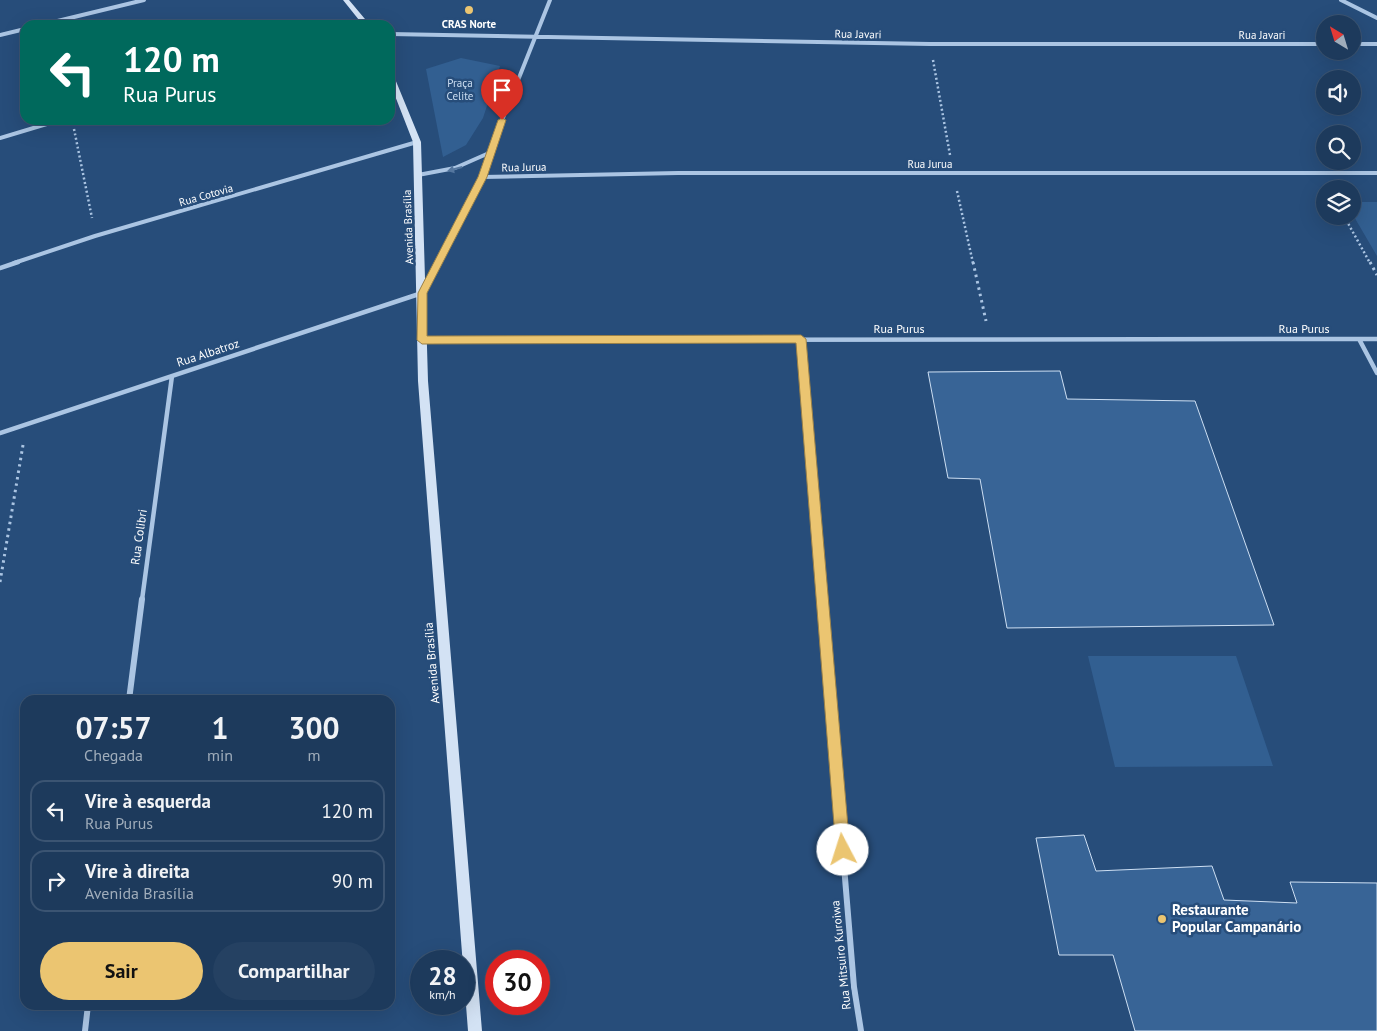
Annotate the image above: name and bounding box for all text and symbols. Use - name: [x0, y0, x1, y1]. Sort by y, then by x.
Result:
- marker: CRAS Norte: [463, 4, 475, 16]
- north arrow: [1316, 15, 1361, 60]
- map controls: [1316, 15, 1361, 225]
- place label: CRAS Norte: [442, 17, 497, 31]
- street label: Rua Javari: [834, 27, 882, 41]
- street label: Rua Javari: [1239, 28, 1285, 42]
- text: 120 m: [123, 36, 220, 82]
- icon: left: [40, 40, 105, 105]
- pin: [481, 69, 523, 120]
- button: sound: [1316, 70, 1361, 115]
- park label: Praça Celite: [447, 76, 474, 103]
- icon: arrive: [488, 76, 516, 104]
- text: Rua Purus: [123, 80, 217, 108]
- button: search: [1316, 125, 1361, 170]
- street label: Rua Jurua: [907, 157, 953, 171]
- street label: Rua Jurua: [501, 160, 547, 174]
- one-way arrow: [447, 165, 462, 173]
- button: layers: [1316, 180, 1361, 225]
- street label: Rua Cotovia: [177, 181, 235, 209]
- street label: Avenida Brasília: [400, 189, 416, 265]
- street label: Rua Purus: [873, 321, 925, 336]
- street label: Rua Purus: [1278, 321, 1330, 336]
- street label: Rua Albatroz: [175, 335, 241, 370]
- street label: Rua Colibri: [127, 508, 150, 566]
- street label: Avenida Brasília: [420, 622, 443, 704]
- text: 07:57: [75, 708, 152, 747]
- text: 1: [212, 708, 229, 747]
- text: 300: [288, 708, 340, 747]
- text: Chegada: [84, 745, 143, 765]
- text: min: [207, 745, 233, 765]
- text: m: [308, 745, 321, 765]
- text: Vire à esquerda: [85, 789, 211, 813]
- icon: left: [42, 797, 70, 825]
- text: 120 m: [321, 799, 373, 823]
- text: Rua Purus: [85, 813, 153, 833]
- position arrow: [816, 823, 868, 875]
- text: Vire à direita: [85, 859, 190, 883]
- icon: right: [42, 867, 70, 895]
- text: 90 m: [332, 869, 373, 893]
- text: Avenida Brasília: [85, 883, 194, 903]
- street label: Rua Mitsuiro Kuroiwa: [827, 900, 854, 1010]
- place label: Restaurante Popular Campanário: [1172, 900, 1301, 936]
- marker: Restaurante Popular Campanário: [1156, 913, 1168, 925]
- button: Sair: [40, 942, 203, 1000]
- button: Compartilhar: [213, 942, 375, 1000]
- speed limit sign: 30: [485, 950, 550, 1015]
- text: 28: [428, 960, 457, 992]
- text: km/h: [429, 987, 456, 1002]

